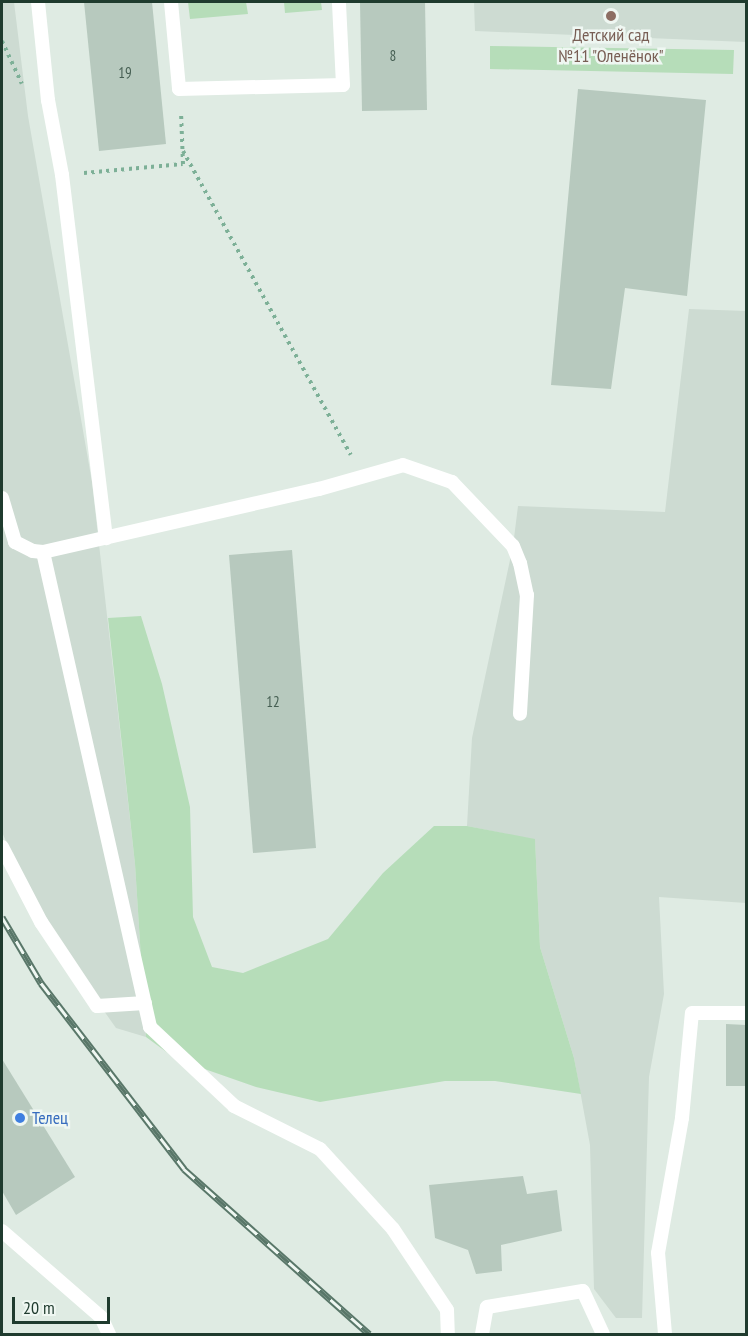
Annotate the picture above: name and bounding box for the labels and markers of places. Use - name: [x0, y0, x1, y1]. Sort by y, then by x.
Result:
- marker: Детский сад №11 "Оленёнок": [604, 9, 618, 23]
- place label: Детский сад №11 "Оленёнок": [558, 25, 664, 68]
- place label: Телец: [32, 1107, 68, 1129]
- marker: Телец: [13, 1111, 27, 1125]

